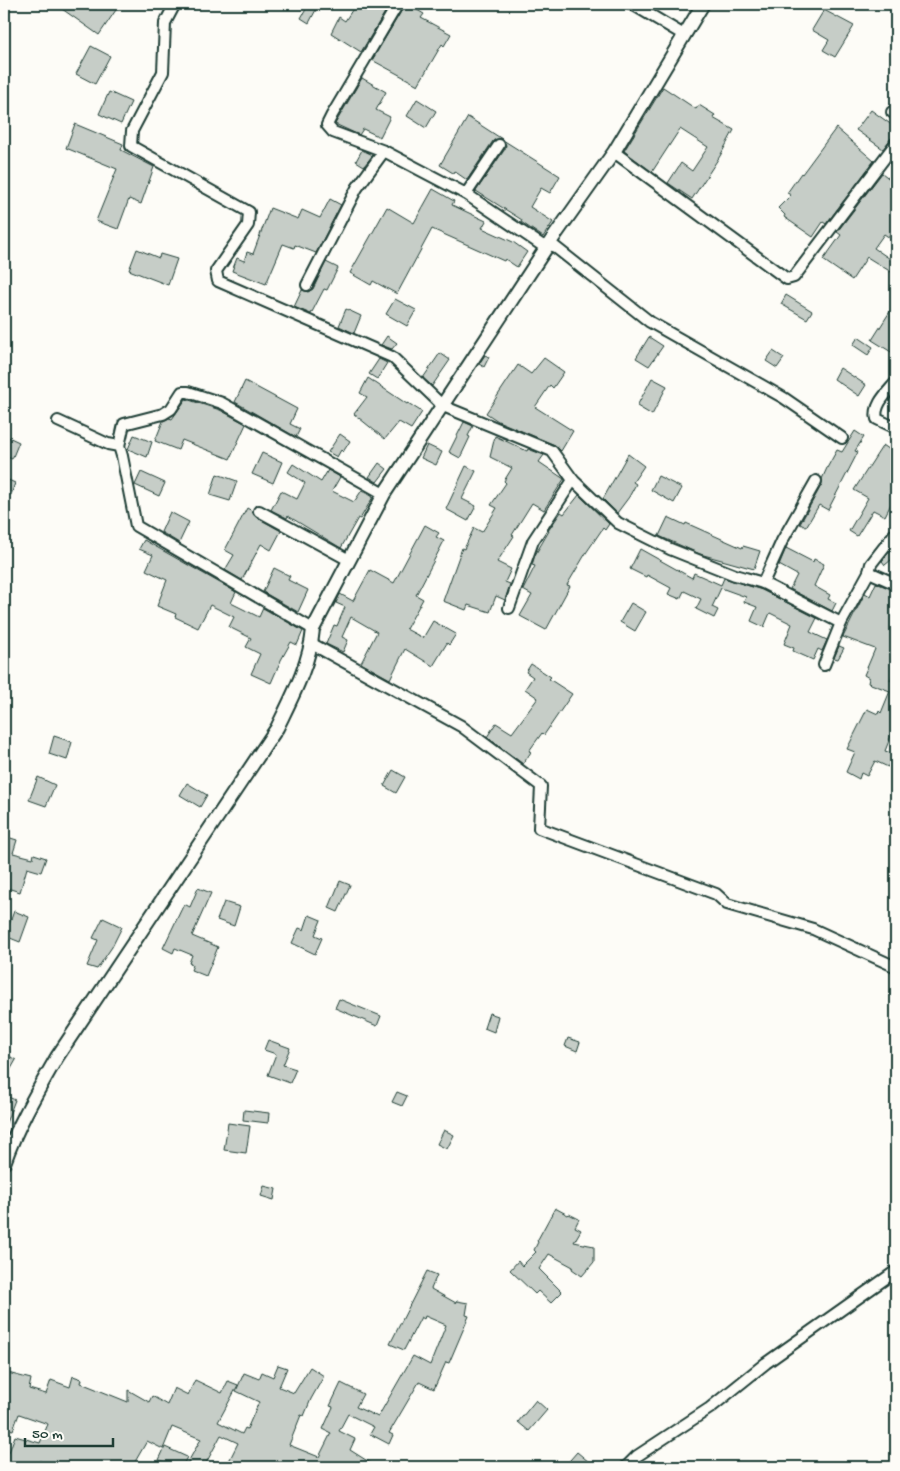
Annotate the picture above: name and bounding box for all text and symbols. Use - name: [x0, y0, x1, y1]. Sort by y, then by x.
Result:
- scale bar: [25, 1416, 112, 1448]
- text: 50 m: [32, 1426, 63, 1444]

